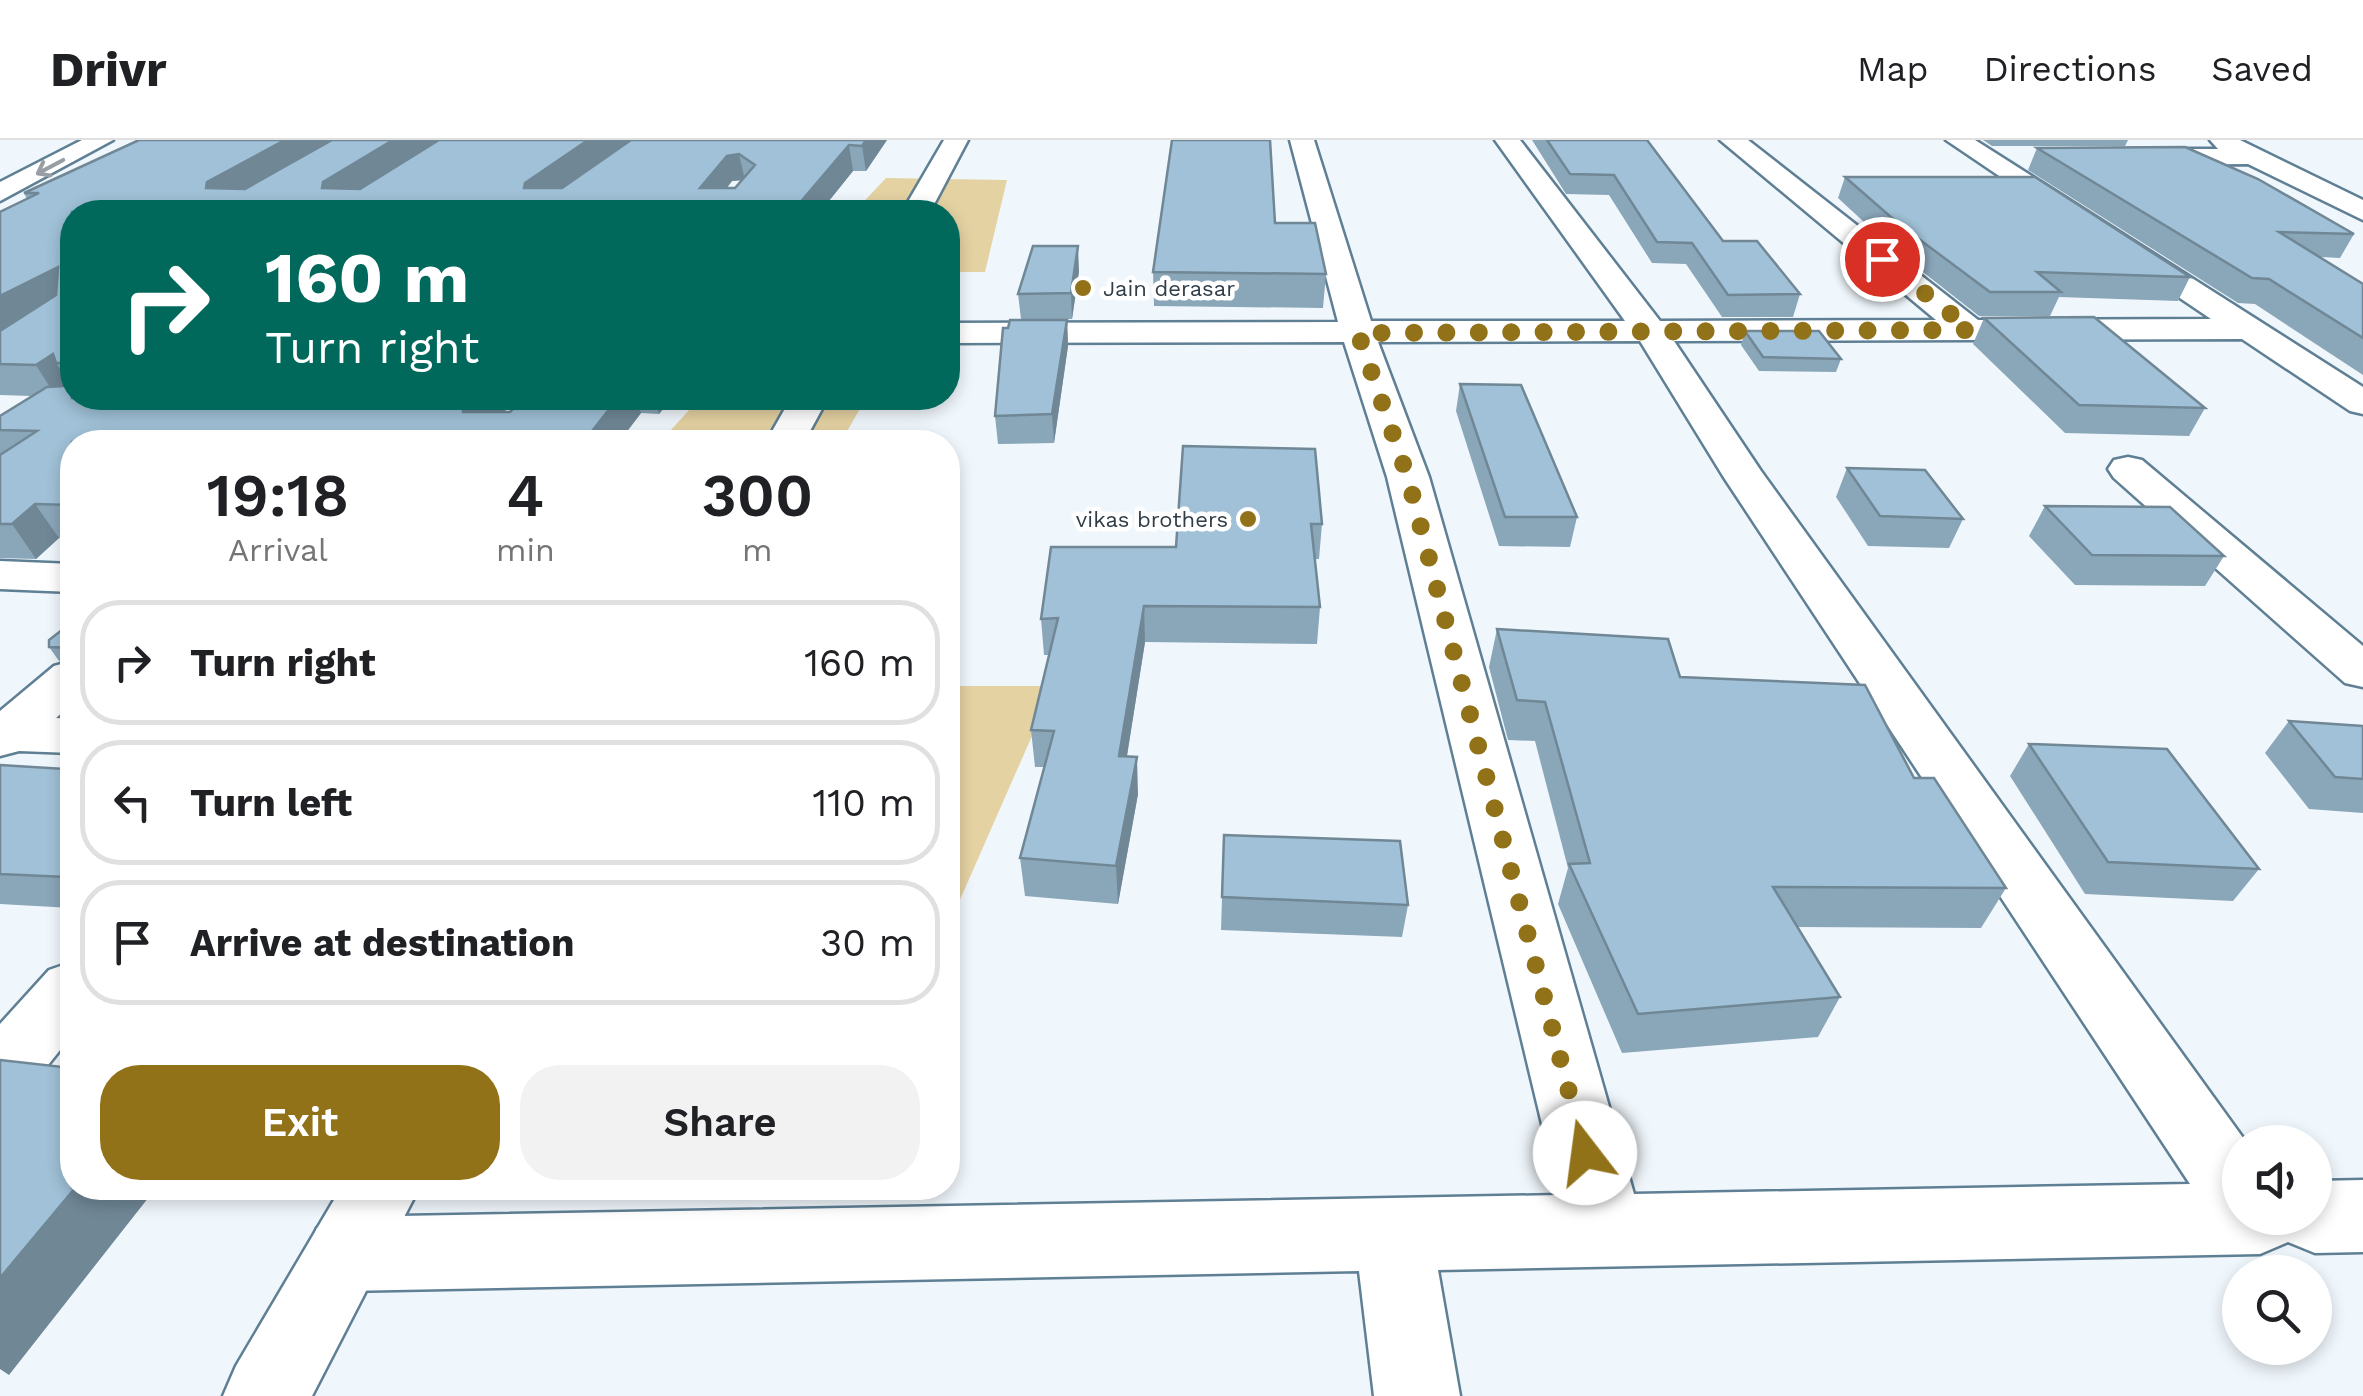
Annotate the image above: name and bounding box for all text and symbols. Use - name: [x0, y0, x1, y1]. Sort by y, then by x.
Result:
- text: Drivr: [50, 41, 167, 98]
- text: Map: [1857, 48, 1928, 90]
- text: Directions: [1983, 48, 2156, 90]
- text: Saved: [2211, 48, 2313, 90]
- one-way arrow: [36, 157, 66, 177]
- pin: [1840, 217, 1925, 302]
- icon: arrive: [1855, 232, 1910, 287]
- text: 160 m: [265, 237, 469, 319]
- icon: right: [100, 240, 230, 370]
- place label: Jain derasar: [1103, 276, 1235, 301]
- marker: Jain derasar: [1072, 277, 1094, 299]
- text: Turn right: [265, 321, 479, 374]
- text: 19:18: [207, 460, 349, 531]
- text: 4: [506, 460, 544, 531]
- text: 300: [702, 460, 813, 531]
- place label: vikas brothers: [1076, 507, 1228, 532]
- marker: vikas brothers: [1237, 508, 1259, 530]
- text: Arrival: [228, 531, 328, 569]
- text: min: [496, 531, 555, 569]
- text: m: [742, 531, 773, 569]
- icon: right: [105, 635, 160, 690]
- text: Turn right: [190, 641, 376, 685]
- text: 160 m: [804, 641, 915, 685]
- icon: left: [105, 775, 160, 830]
- text: Turn left: [190, 781, 352, 825]
- text: 110 m: [813, 781, 915, 825]
- icon: arrive: [105, 915, 160, 970]
- text: Arrive at destination: [190, 921, 575, 965]
- text: 30 m: [820, 921, 915, 965]
- button: Exit: [100, 1065, 500, 1180]
- button: Share: [520, 1065, 920, 1180]
- position arrow: [1533, 1101, 1637, 1205]
- map controls: [2222, 1125, 2332, 1365]
- button: sound: [2222, 1125, 2332, 1235]
- button: search: [2222, 1255, 2332, 1365]

